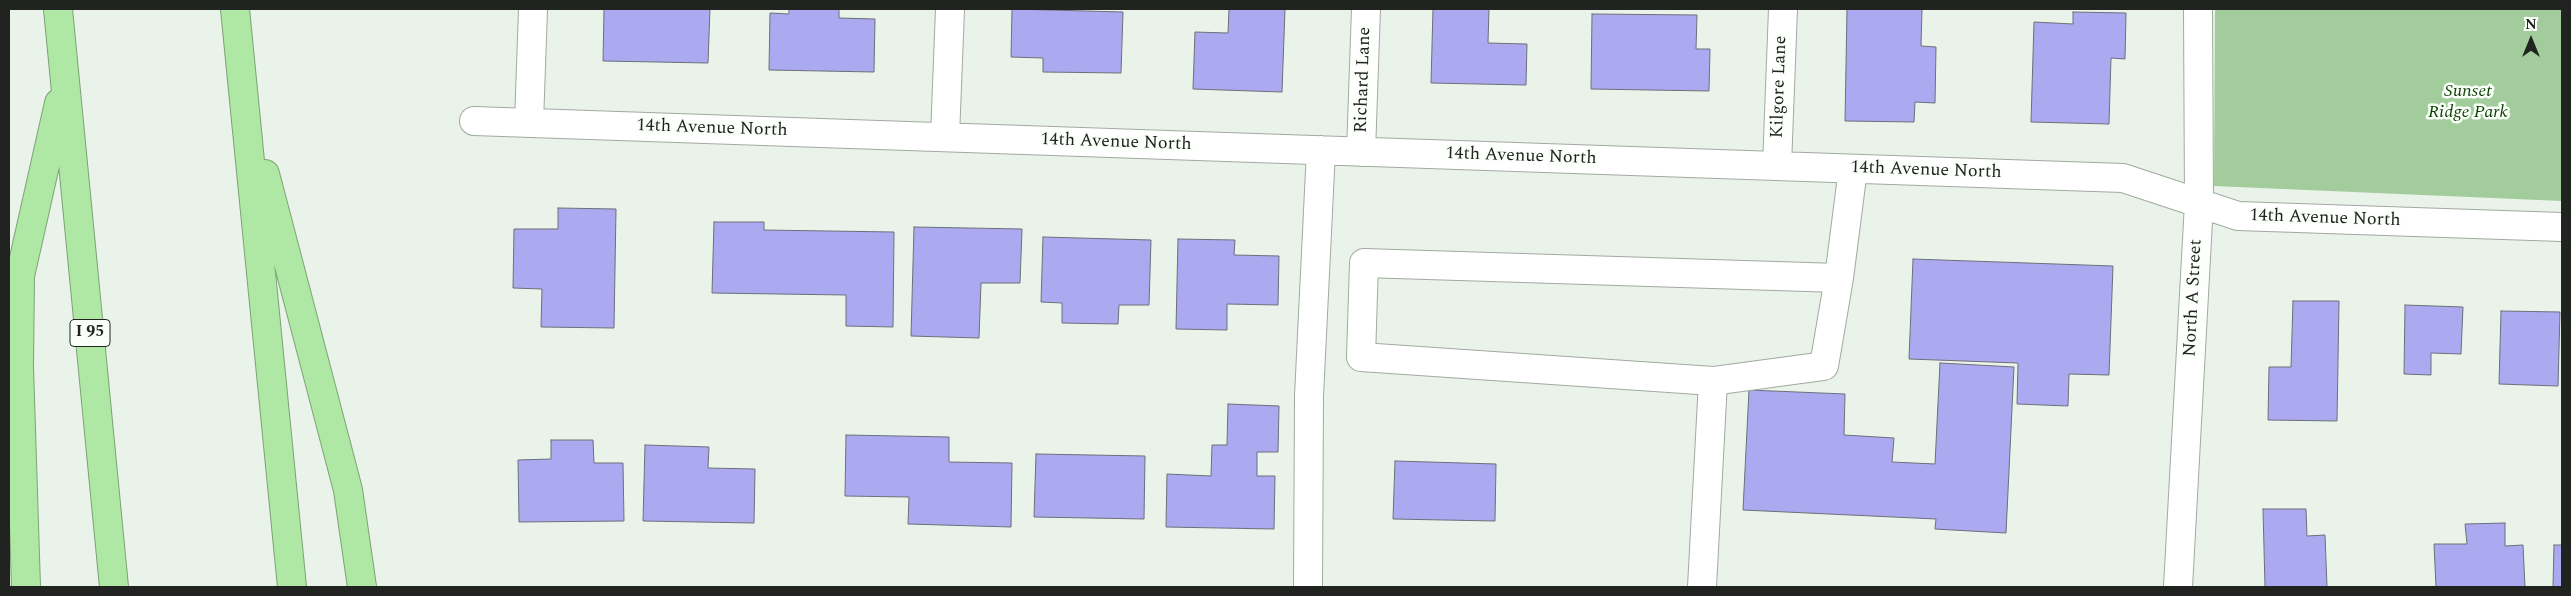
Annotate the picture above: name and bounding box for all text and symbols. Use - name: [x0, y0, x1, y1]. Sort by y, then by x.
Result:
- text: N: [2525, 14, 2537, 35]
- north arrow: [2506, 15, 2556, 65]
- street label: Richard Lane: [1351, 26, 1377, 134]
- street label: Kilgore Lane: [1767, 35, 1793, 139]
- park label: Sunset Ridge Park: [2428, 81, 2508, 124]
- street label: 14th Avenue North: [636, 116, 788, 142]
- street label: 14th Avenue North: [1040, 130, 1192, 156]
- street label: 14th Avenue North: [1445, 144, 1597, 170]
- street label: 14th Avenue North: [1850, 158, 2002, 184]
- street label: 14th Avenue North: [2249, 206, 2401, 232]
- street label: North A Street: [2180, 239, 2208, 357]
- road number: I 95: [70, 319, 110, 346]

